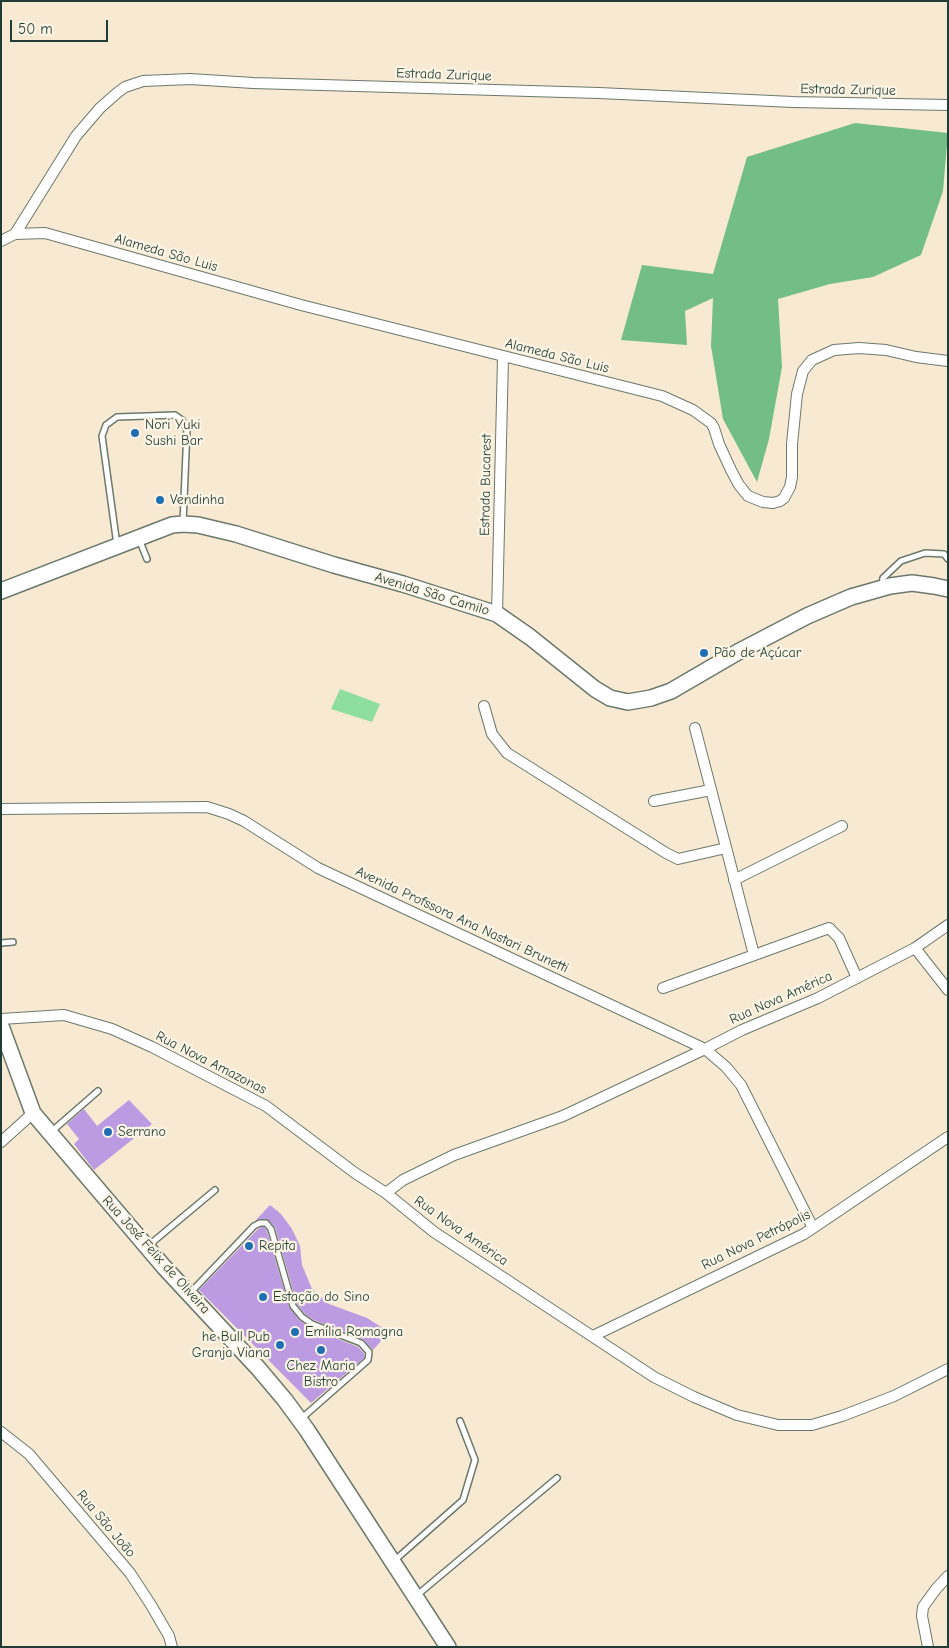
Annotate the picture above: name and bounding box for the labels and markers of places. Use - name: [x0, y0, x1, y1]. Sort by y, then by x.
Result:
- place label: Nori Yuki Sushi Bar: [145, 417, 203, 450]
- marker: Nori Yuki Sushi Bar: [129, 427, 141, 439]
- place label: Vendinha: [170, 492, 224, 508]
- marker: Vendinha: [154, 494, 166, 506]
- place label: Pão de Açúcar: [714, 645, 801, 661]
- marker: Pão de Açúcar: [698, 647, 710, 659]
- place label: Serrano: [118, 1124, 166, 1140]
- marker: Serrano: [102, 1126, 114, 1138]
- place label: Repita: [259, 1238, 296, 1254]
- marker: Repita: [243, 1240, 255, 1252]
- place label: Estação do Sino: [273, 1289, 370, 1305]
- marker: Estação do Sino: [257, 1291, 269, 1303]
- place label: Emília Romagna: [305, 1324, 403, 1340]
- marker: Emília Romagna: [289, 1326, 301, 1338]
- place label: he Bull Pub Granja Viana: [192, 1329, 270, 1361]
- marker: he Bull Pub Granja Viana: [274, 1339, 286, 1351]
- marker: Chez Maria Bistro: [315, 1344, 327, 1356]
- place label: Chez Maria Bistro: [287, 1358, 355, 1390]

